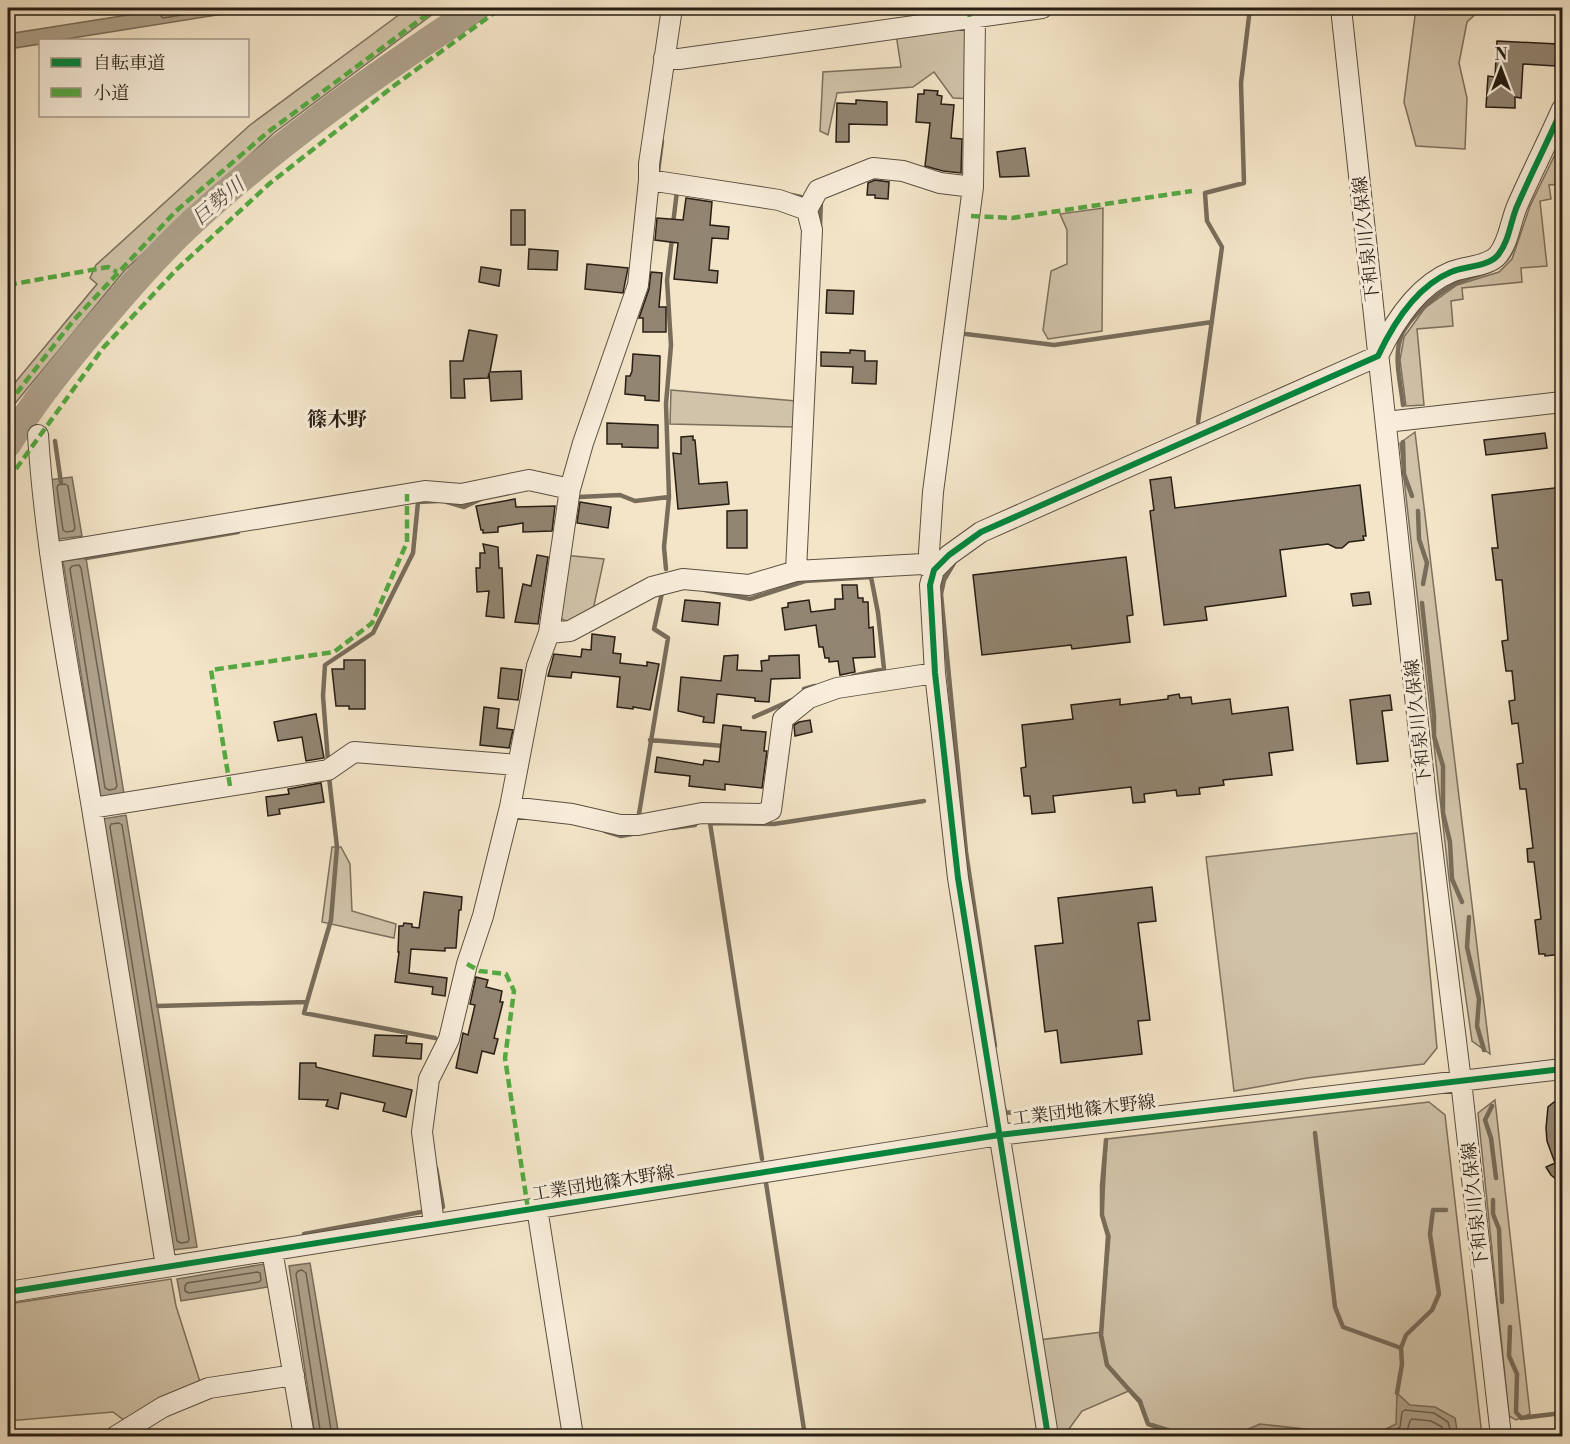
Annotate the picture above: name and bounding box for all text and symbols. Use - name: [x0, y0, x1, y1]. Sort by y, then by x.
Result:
- legend: [39, 39, 249, 117]
- north arrow: [1471, 39, 1531, 99]
- text: N: [1495, 45, 1508, 65]
- text: 自転車道: [93, 52, 165, 75]
- text: 小道: [93, 82, 129, 105]
- water label: 巨勢川: [188, 172, 252, 231]
- street label: 下和泉川久保線: [1348, 175, 1385, 303]
- district label: 篠木野: [307, 408, 367, 433]
- street label: 下和泉川久保線: [1400, 658, 1437, 786]
- street label: 工業団地篠木野線: [1011, 1090, 1157, 1131]
- street label: 下和泉川久保線: [1457, 1141, 1494, 1269]
- street label: 工業団地篠木野線: [530, 1161, 676, 1206]

